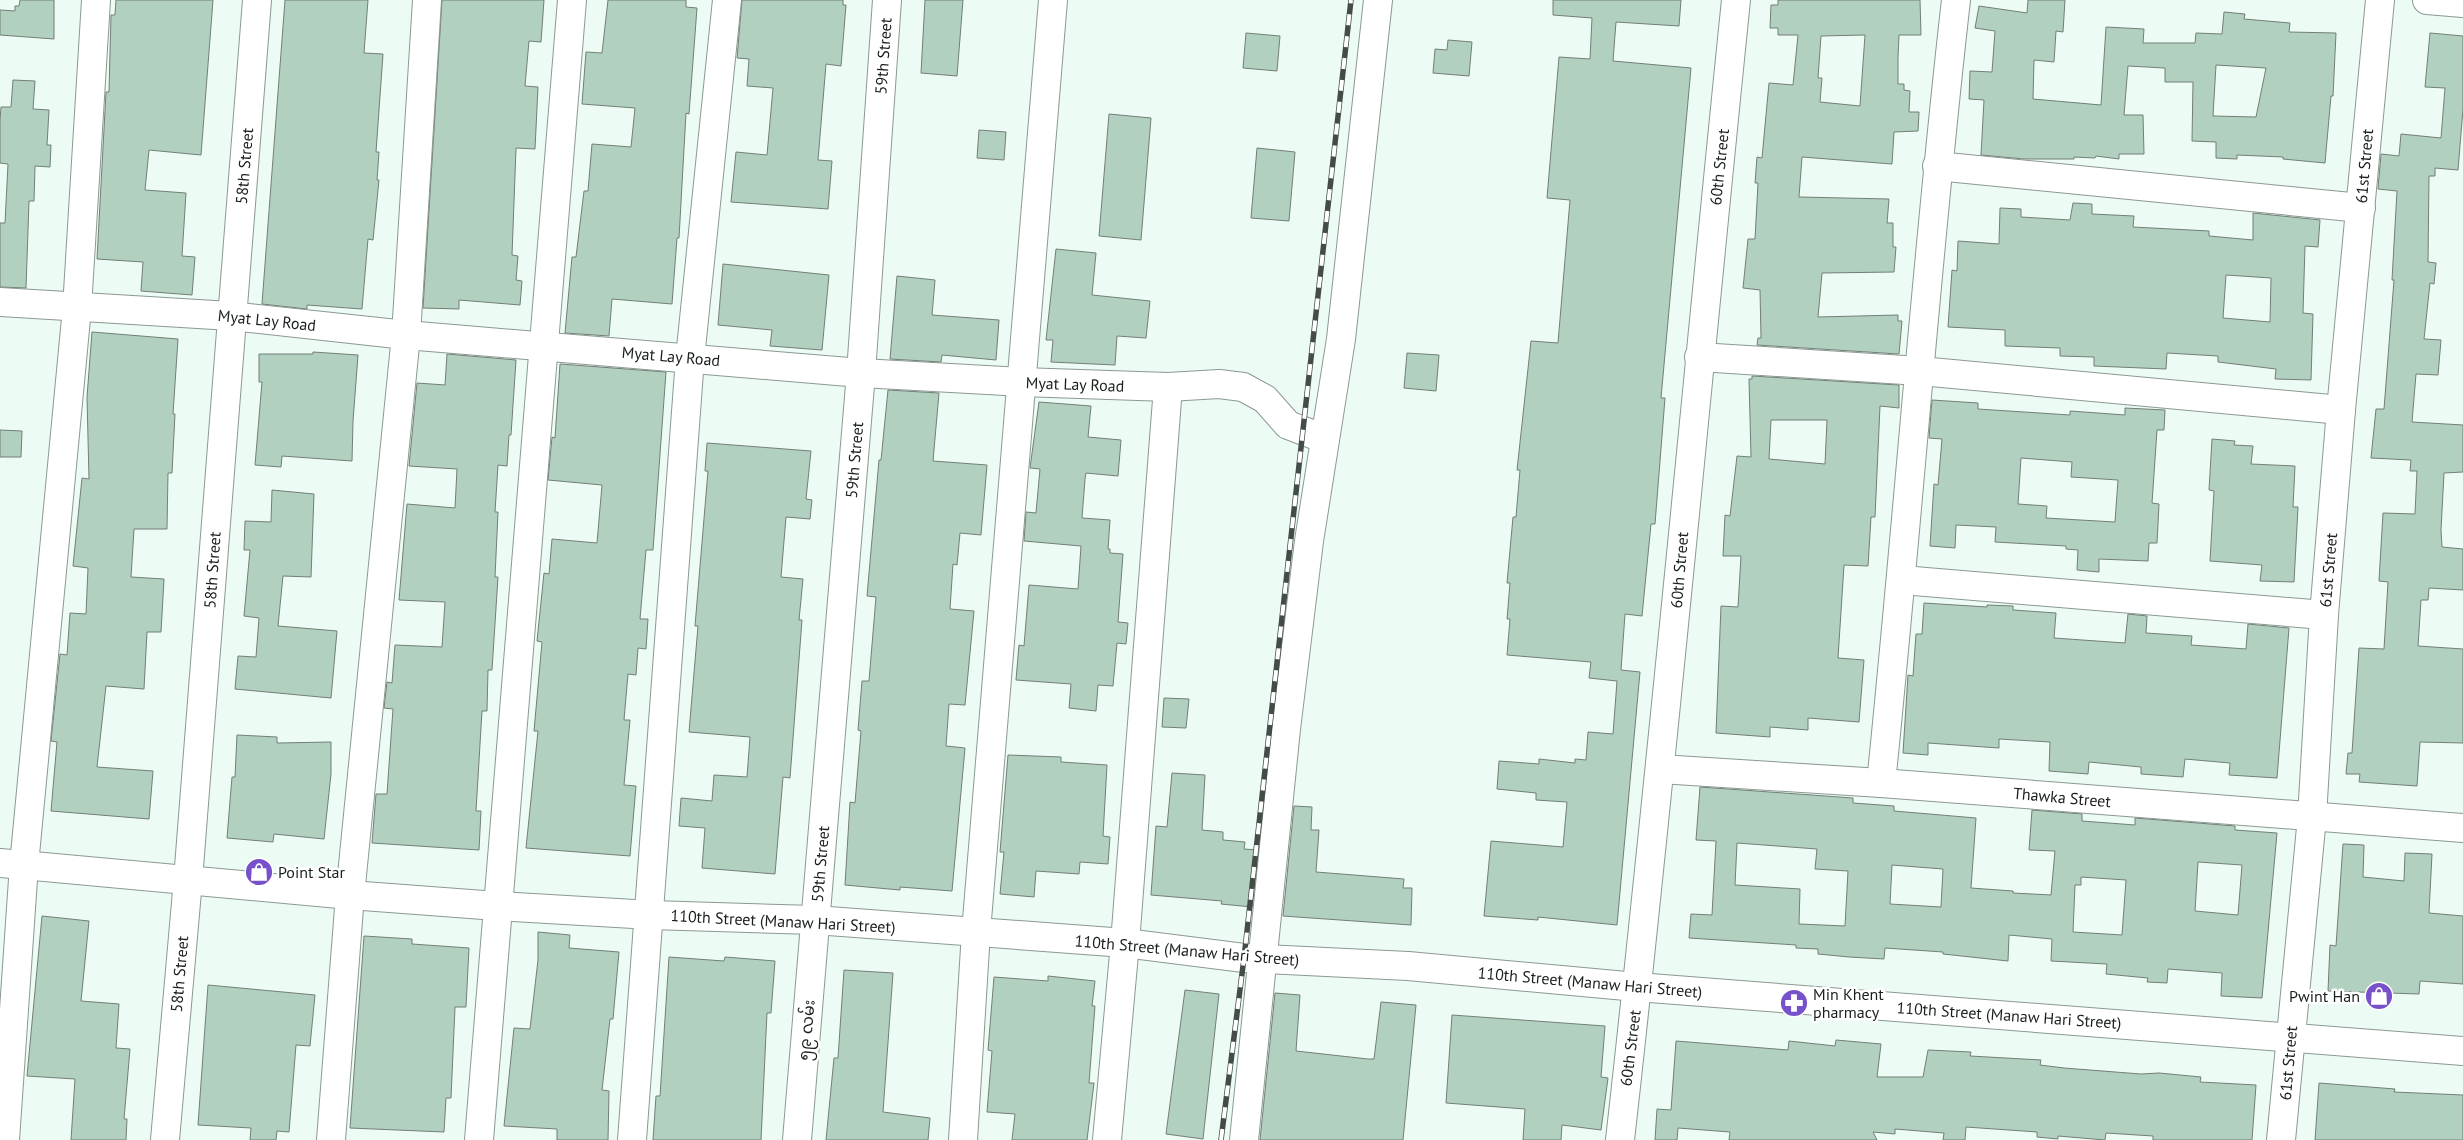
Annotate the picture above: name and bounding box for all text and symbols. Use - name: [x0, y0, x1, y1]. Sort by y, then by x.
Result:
- street label: 59th Street: [870, 16, 896, 95]
- street label: 58th Street: [231, 126, 257, 205]
- street label: 60th Street: [1705, 127, 1733, 206]
- street label: 61st Street: [2351, 127, 2377, 204]
- street label: Myat Lay Road: [217, 305, 317, 335]
- street label: Myat Lay Road: [621, 342, 721, 370]
- street label: Myat Lay Road: [1025, 372, 1125, 396]
- street label: 59th Street: [841, 420, 867, 499]
- street label: 58th Street: [199, 530, 225, 609]
- street label: 60th Street: [1666, 530, 1692, 609]
- street label: 61st Street: [2315, 531, 2341, 608]
- street label: Thawka Street: [2012, 783, 2112, 811]
- street label: 59th Street: [807, 824, 833, 903]
- shop icon: Point Star: [244, 857, 274, 887]
- place label: Point Star: [278, 862, 346, 882]
- street label: 110th Street (Manaw Hari Street): [670, 905, 896, 937]
- street label: 110th Street (Manaw Hari Street): [1074, 930, 1300, 970]
- street label: 58th Street: [166, 934, 192, 1013]
- street label: 110th Street (Manaw Hari Street): [1477, 962, 1703, 1002]
- shop icon: Pwint Han: [2364, 981, 2394, 1011]
- place label: Min Khent pharmacy: [1813, 984, 1884, 1022]
- place label: Pwint Han: [2289, 986, 2360, 1006]
- pharmacy icon: Min Khent pharmacy: [1779, 988, 1809, 1018]
- street label: 110th Street (Manaw Hari Street): [1896, 997, 2122, 1033]
- street label: ၅၉ လမ်း: [792, 999, 823, 1062]
- street label: 60th Street: [1615, 1008, 1645, 1087]
- street label: 61st Street: [2275, 1024, 2301, 1101]

